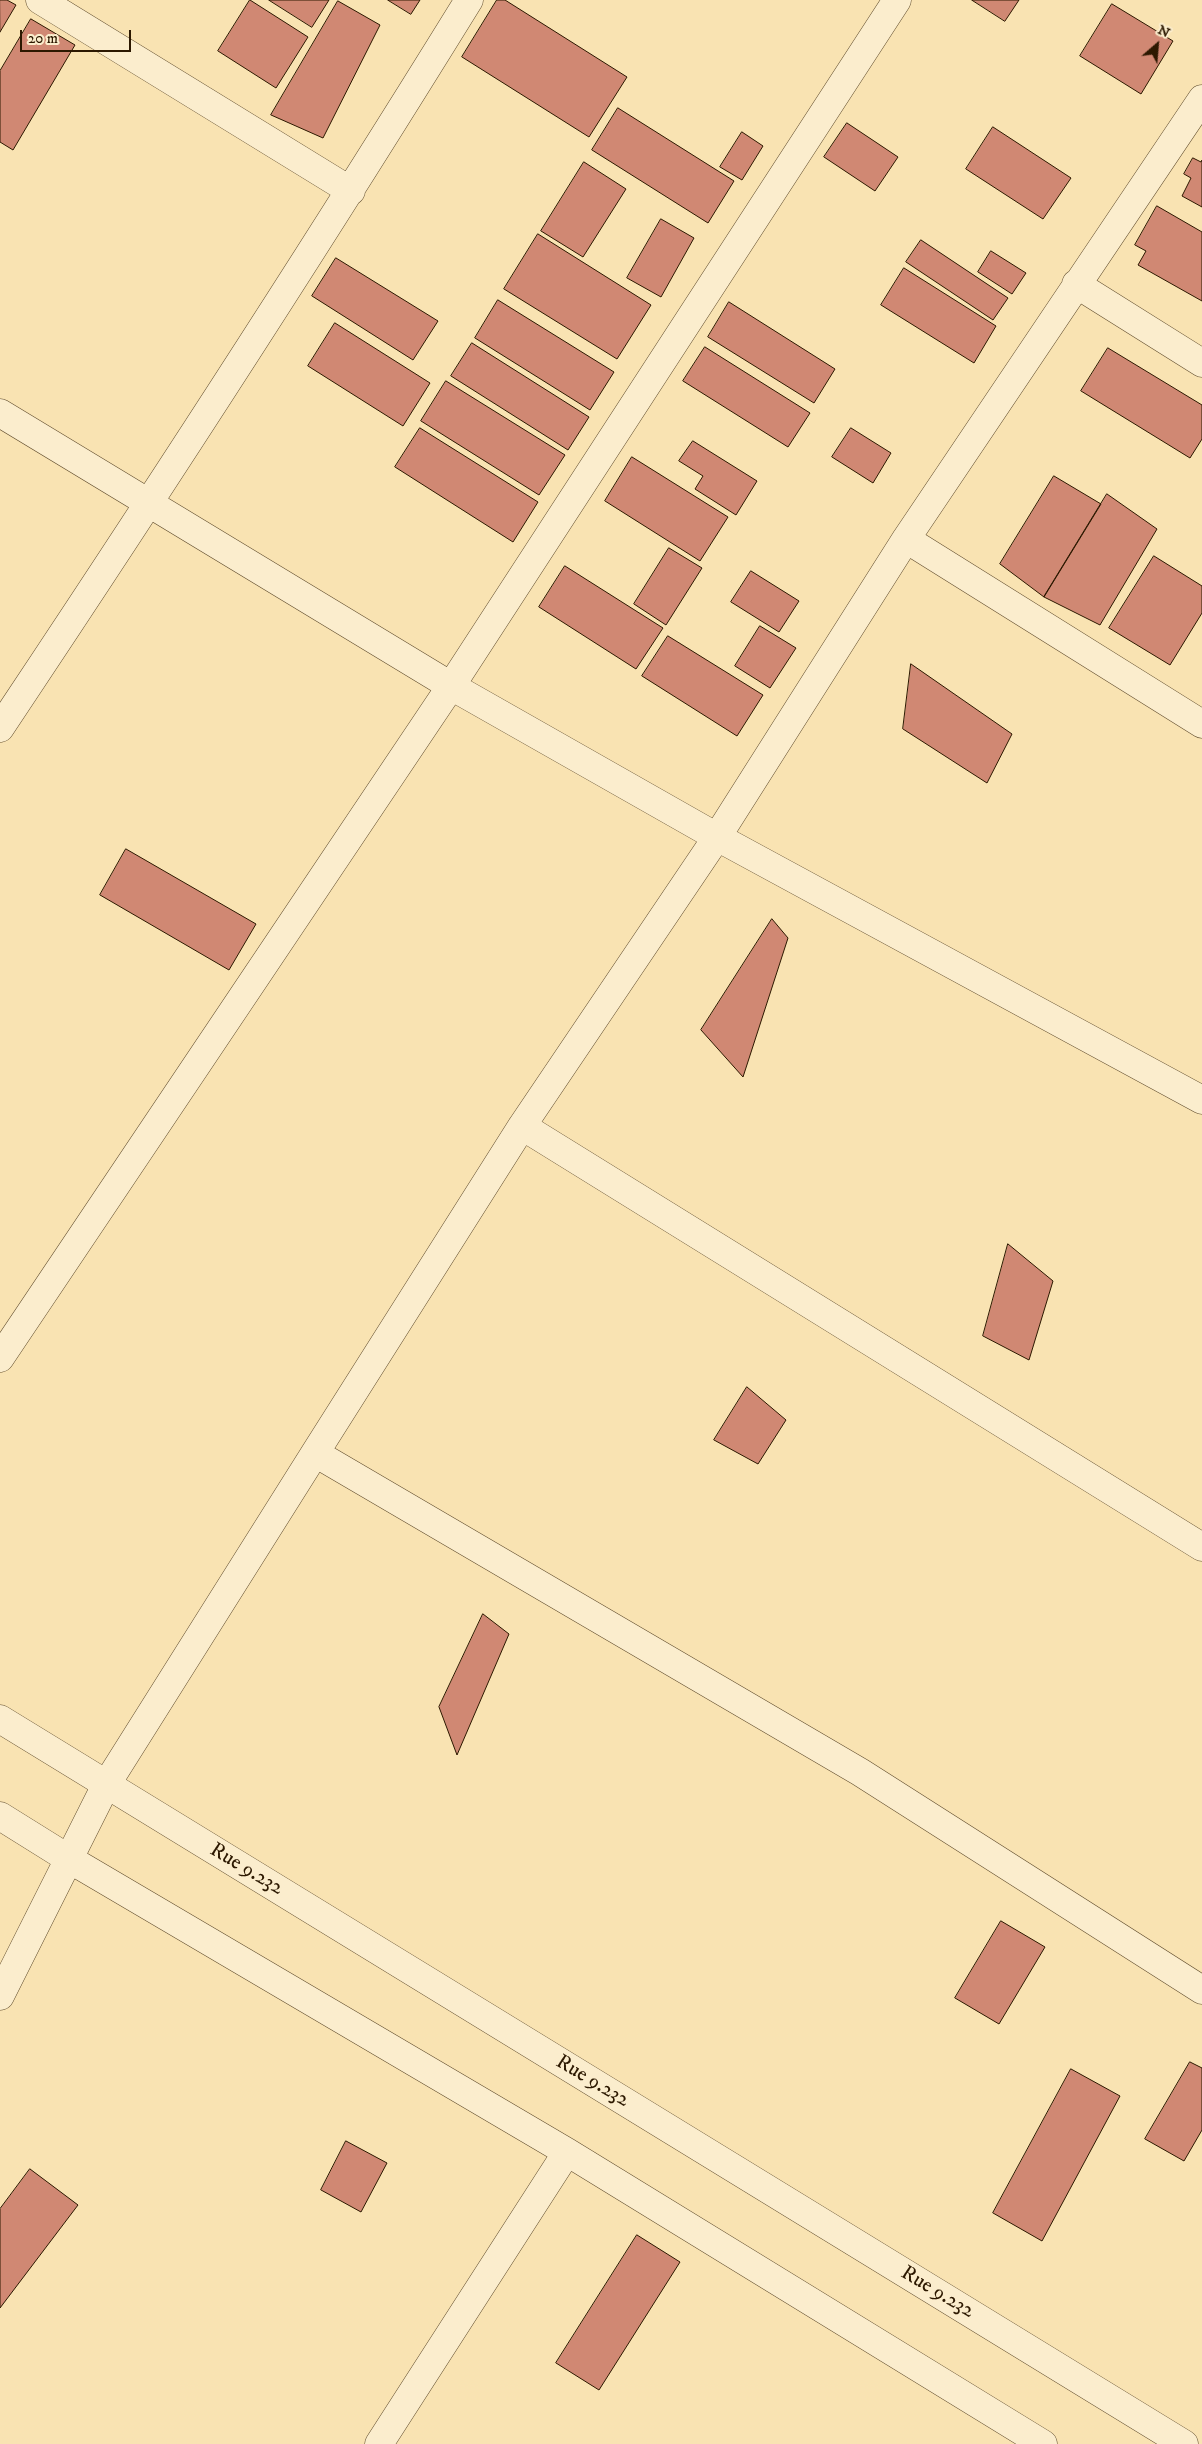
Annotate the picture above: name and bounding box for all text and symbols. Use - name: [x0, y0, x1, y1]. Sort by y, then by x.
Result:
- scale bar: [22, 20, 134, 52]
- north arrow: [1132, 20, 1182, 70]
- text: N: [1155, 21, 1173, 42]
- text: 20 m: [28, 29, 58, 48]
- street label: Rue 9.232: [205, 1838, 287, 1902]
- street label: Rue 9.232: [551, 2050, 633, 2114]
- street label: Rue 9.232: [896, 2261, 978, 2325]

